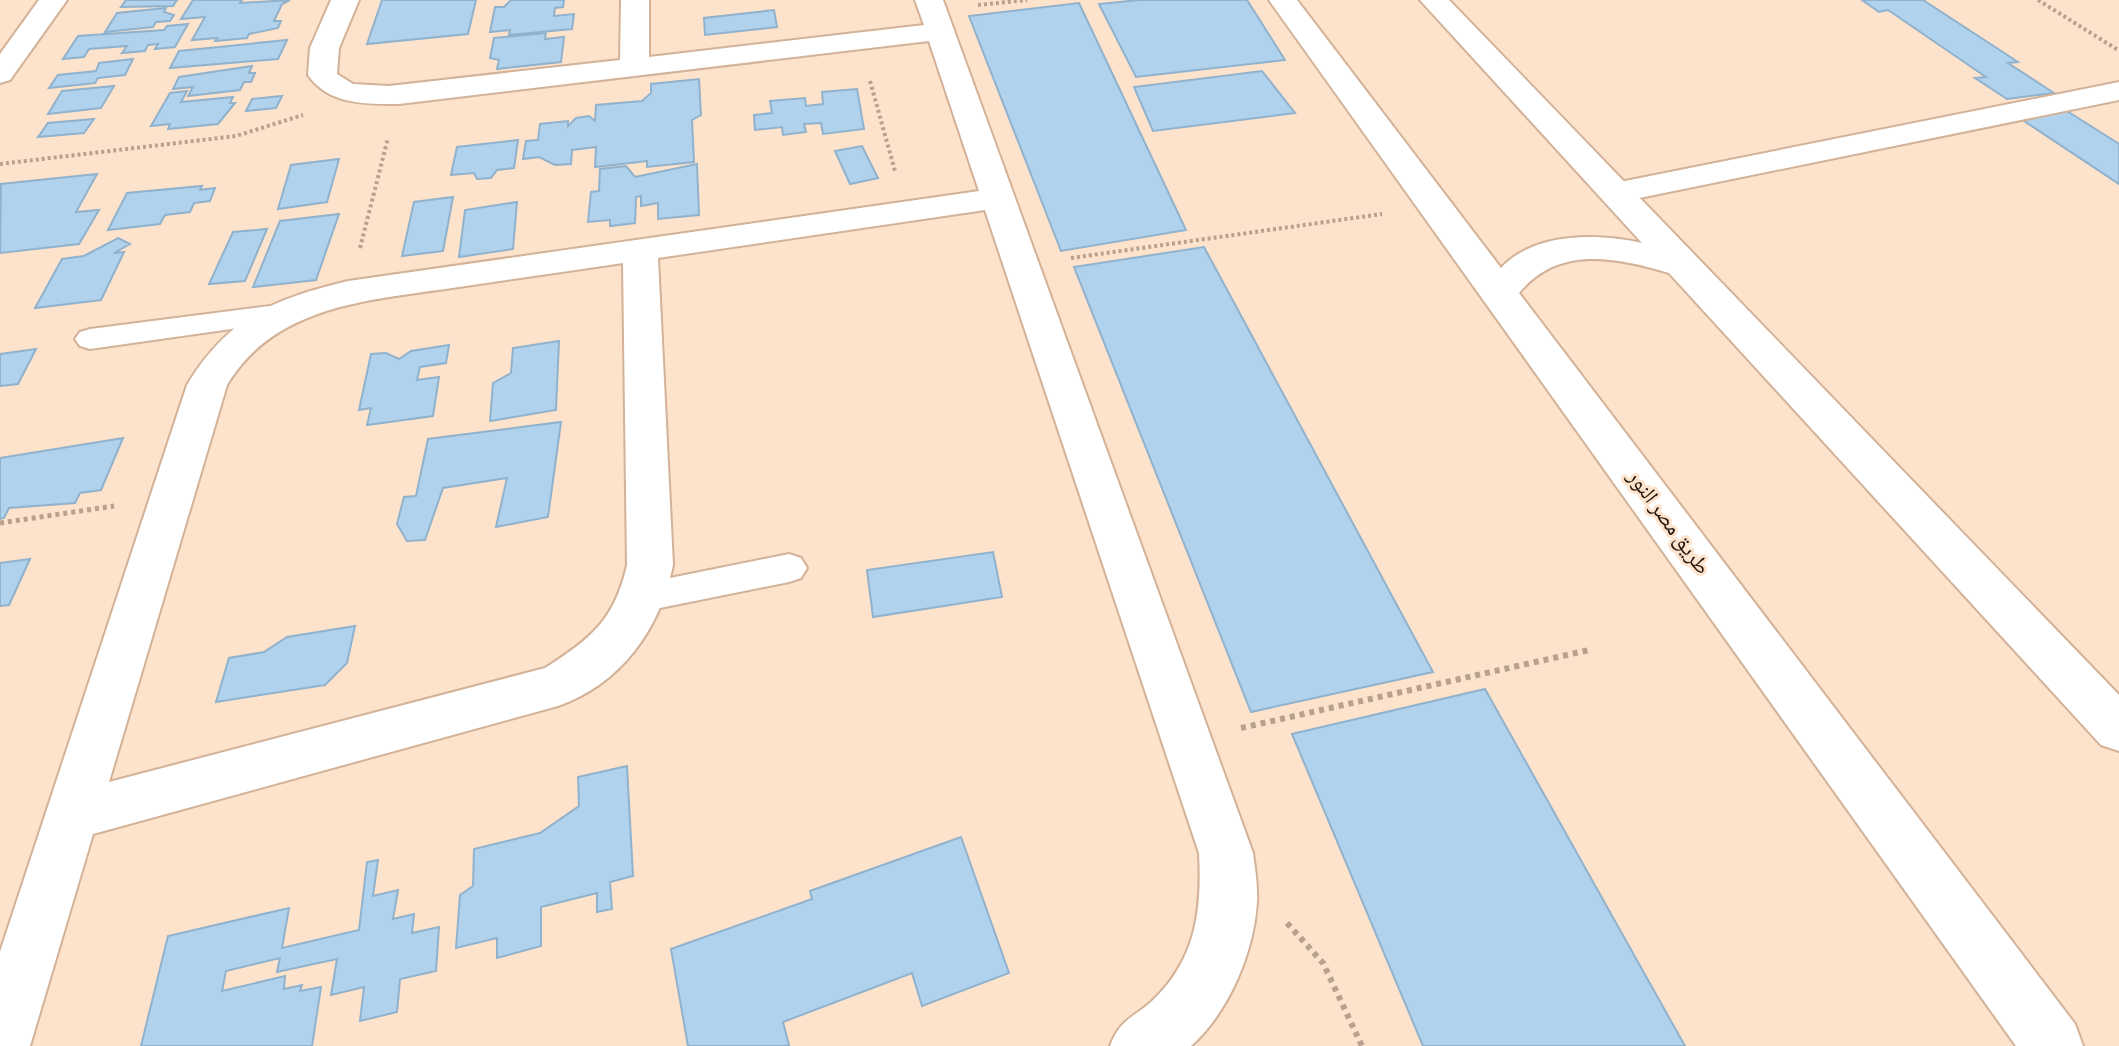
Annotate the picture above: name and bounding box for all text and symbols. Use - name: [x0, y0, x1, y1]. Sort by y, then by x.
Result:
- street label: طريق مصر النور: [1622, 465, 1714, 580]

